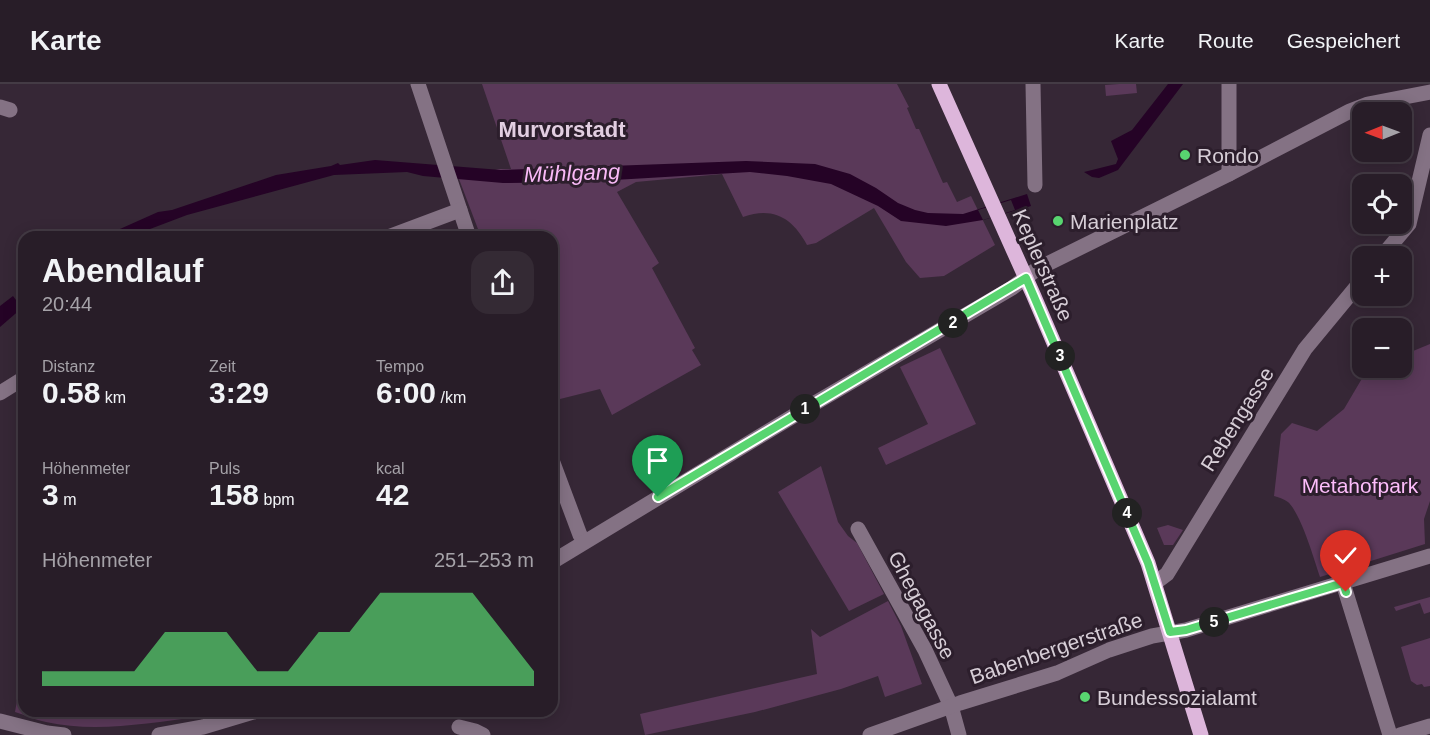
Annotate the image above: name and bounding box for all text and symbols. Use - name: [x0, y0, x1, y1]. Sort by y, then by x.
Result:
- text: Karte: [30, 25, 102, 56]
- text: Karte: [1115, 29, 1165, 52]
- text: Route: [1198, 29, 1254, 52]
- text: Gespeichert: [1287, 29, 1400, 52]
- north arrow: [1352, 102, 1412, 162]
- map controls: [1352, 102, 1412, 378]
- district label: Murvorstadt: [498, 117, 626, 142]
- place label: Rondo: [1197, 144, 1259, 167]
- marker: Rondo: [1178, 148, 1192, 162]
- water label: Mühlgang: [523, 159, 621, 187]
- button: locate: [1352, 174, 1412, 234]
- street label: Keplerstraße: [1008, 205, 1078, 325]
- place label: Marienplatz: [1070, 210, 1179, 233]
- marker: Marienplatz: [1051, 214, 1065, 228]
- button: +: [1352, 246, 1412, 306]
- button: share: [471, 251, 534, 314]
- text: Abendlauf: [42, 252, 203, 289]
- text: 20:44: [42, 293, 92, 315]
- pin: 2: [938, 308, 968, 338]
- text: 2: [949, 314, 957, 331]
- button: −: [1352, 318, 1412, 378]
- pin: 3: [1045, 341, 1075, 371]
- text: 3: [1056, 347, 1064, 364]
- text: Distanz: [42, 358, 95, 375]
- text: Zeit: [209, 358, 236, 375]
- text: Tempo: [376, 358, 424, 375]
- street label: Rebengasse: [1196, 363, 1278, 475]
- text: 0.58: [42, 376, 100, 409]
- text: 3:29: [209, 376, 269, 409]
- text: 6:00: [376, 376, 436, 409]
- text: km: [100, 389, 126, 406]
- text: /km: [436, 389, 466, 406]
- pin: 1: [790, 394, 820, 424]
- text: 1: [801, 400, 809, 417]
- pin: [632, 435, 683, 497]
- icon: arrive: [641, 444, 674, 477]
- text: Höhenmeter: [42, 460, 130, 477]
- text: Puls: [209, 460, 240, 477]
- text: kcal: [376, 460, 404, 477]
- park label: Metahofpark: [1302, 474, 1419, 497]
- text: 3: [42, 478, 59, 511]
- text: 158: [209, 478, 259, 511]
- text: 42: [376, 478, 409, 511]
- text: m: [59, 491, 76, 508]
- text: bpm: [259, 491, 295, 508]
- pin: 4: [1112, 498, 1142, 528]
- text: 4: [1123, 504, 1131, 521]
- pin: [1320, 530, 1371, 592]
- icon: check: [1329, 539, 1362, 572]
- street label: Ghegagasse: [884, 547, 960, 663]
- text: Höhenmeter: [42, 549, 152, 571]
- text: 251–253 m: [434, 549, 534, 571]
- pin: 5: [1199, 607, 1229, 637]
- street label: Babenbergerstraße: [967, 608, 1145, 688]
- text: 5: [1210, 613, 1218, 630]
- place label: Bundessozialamt: [1097, 686, 1257, 709]
- marker: Bundessozialamt: [1078, 690, 1092, 704]

